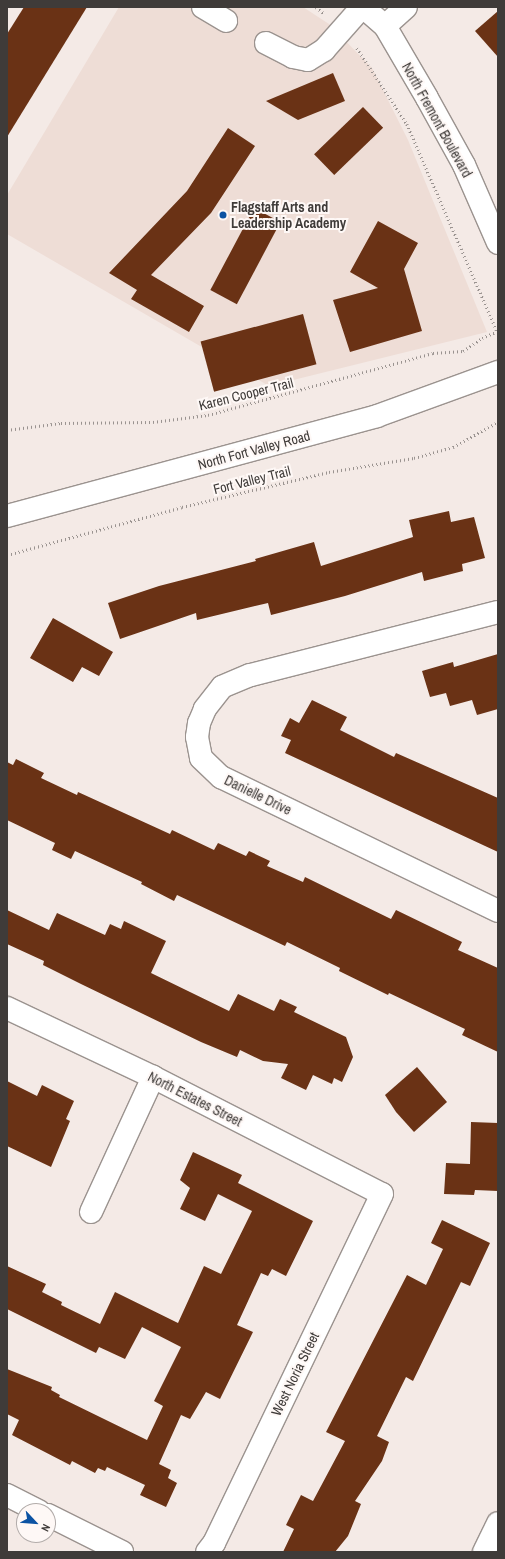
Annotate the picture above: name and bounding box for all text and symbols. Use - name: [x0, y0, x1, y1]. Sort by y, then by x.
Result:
- street label: North Fremont Boulevard: [398, 60, 476, 180]
- place label: Flagstaff Arts and Leadership Academy: [231, 199, 346, 232]
- marker: Flagstaff Arts and Leadership Academy: [218, 210, 228, 220]
- street label: Karen Cooper Trail: [197, 374, 295, 414]
- street label: North Fort Valley Road: [196, 427, 312, 473]
- street label: Fort Valley Trail: [212, 462, 292, 498]
- street label: Danielle Drive: [222, 772, 294, 818]
- street label: North Estates Street: [145, 1068, 245, 1130]
- street label: West Noria Street: [267, 1329, 323, 1419]
- north arrow: [16, 1503, 56, 1543]
- text: N: [38, 1522, 54, 1534]

